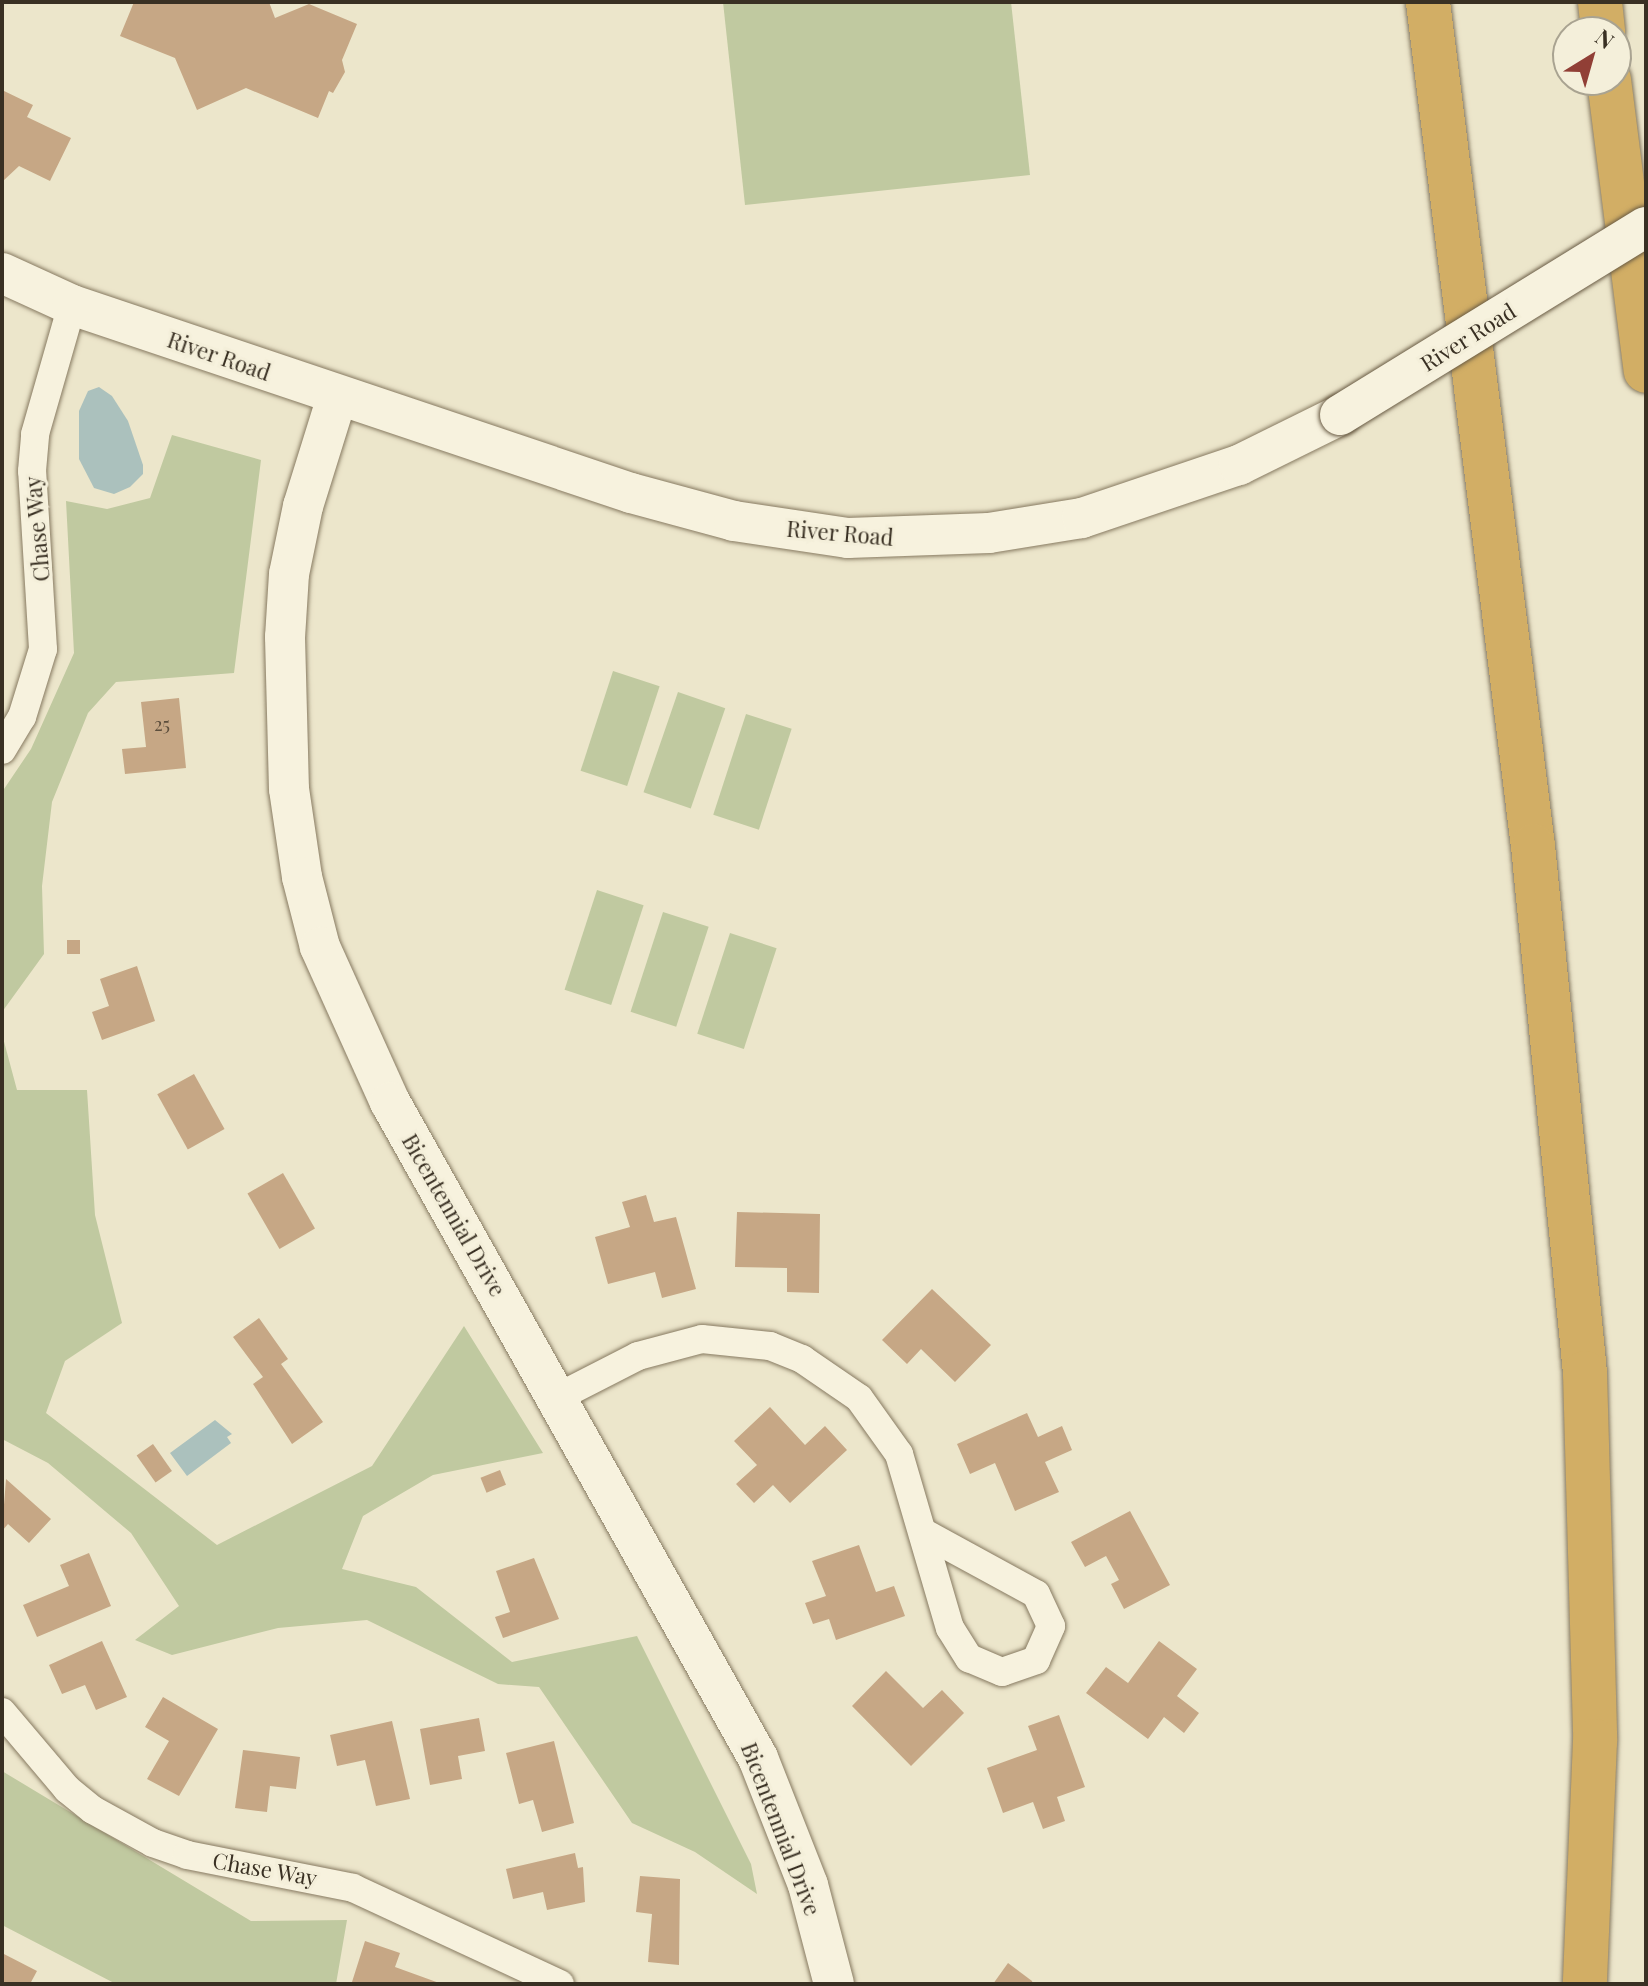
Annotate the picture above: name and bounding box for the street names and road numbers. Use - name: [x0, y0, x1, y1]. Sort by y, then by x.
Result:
- street label: River Road: [1415, 297, 1521, 377]
- street label: River Road: [164, 326, 274, 386]
- street label: Chase Way: [19, 475, 55, 583]
- street label: River Road: [785, 515, 895, 551]
- street label: Bicentennial Drive: [397, 1129, 511, 1301]
- street label: Bicentennial Drive: [736, 1739, 826, 1919]
- street label: Chase Way: [210, 1847, 320, 1891]

